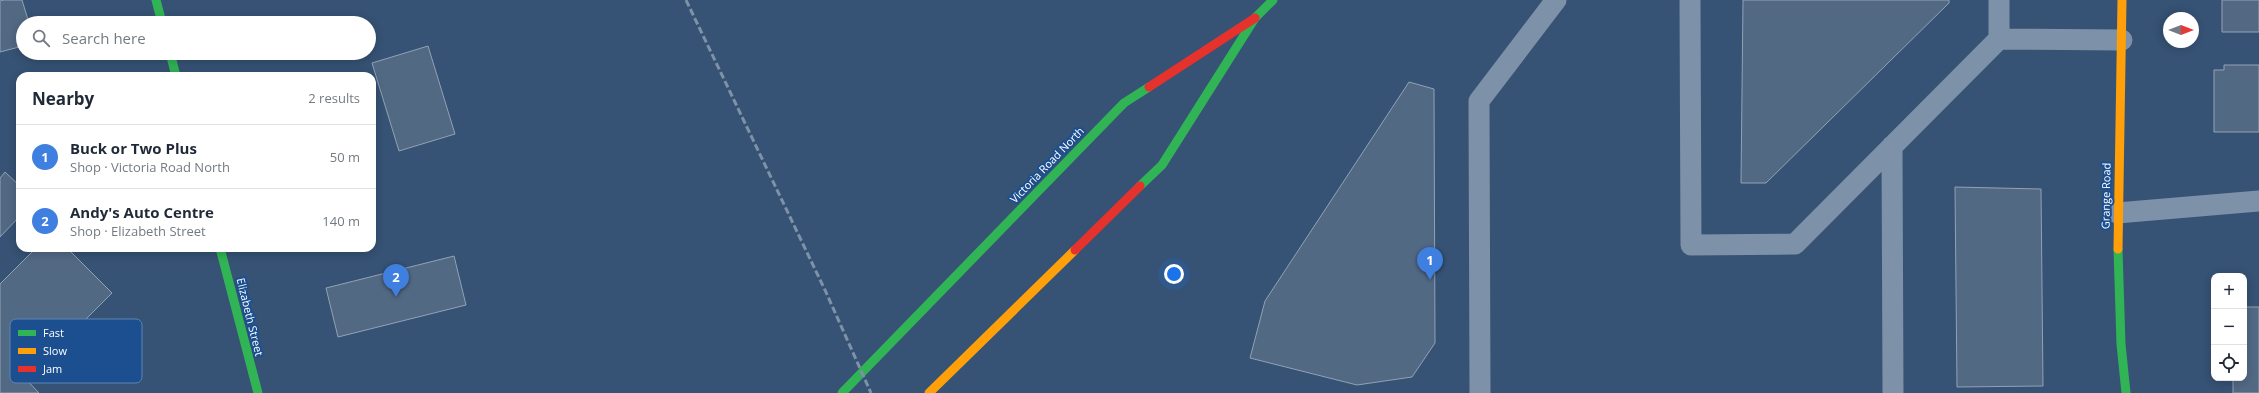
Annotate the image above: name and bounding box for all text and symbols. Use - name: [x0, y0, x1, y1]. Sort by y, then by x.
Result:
- north arrow: [2163, 12, 2199, 48]
- search box: [16, 16, 376, 60]
- icon: search: [30, 27, 52, 49]
- text: Search here: [62, 28, 146, 48]
- text: Nearby: [32, 87, 94, 110]
- text: 2 results: [308, 89, 360, 107]
- street label: Victoria Road North: [1006, 123, 1087, 206]
- text: Buck or Two Plus: [70, 138, 197, 158]
- text: 1: [41, 148, 49, 166]
- text: 50 m: [330, 148, 360, 166]
- text: Shop · Victoria Road North: [70, 158, 230, 176]
- street label: Grange Road: [2097, 163, 2114, 229]
- text: Andy's Auto Centre: [70, 202, 214, 222]
- text: 2: [41, 212, 49, 230]
- text: 140 m: [322, 212, 360, 230]
- text: Shop · Elizabeth Street: [70, 222, 206, 240]
- pin: 1: [1417, 247, 1443, 280]
- pin: 2: [383, 264, 409, 297]
- your location: [1164, 264, 1184, 284]
- map controls: [2211, 273, 2247, 381]
- button: +: [2211, 273, 2247, 309]
- street label: Elizabeth Street: [234, 276, 267, 358]
- button: −: [2211, 309, 2247, 345]
- legend: [10, 319, 142, 383]
- text: Fast: [43, 325, 64, 340]
- text: Slow: [43, 343, 67, 358]
- button: locate: [2211, 345, 2247, 381]
- text: Jam: [42, 361, 62, 376]

